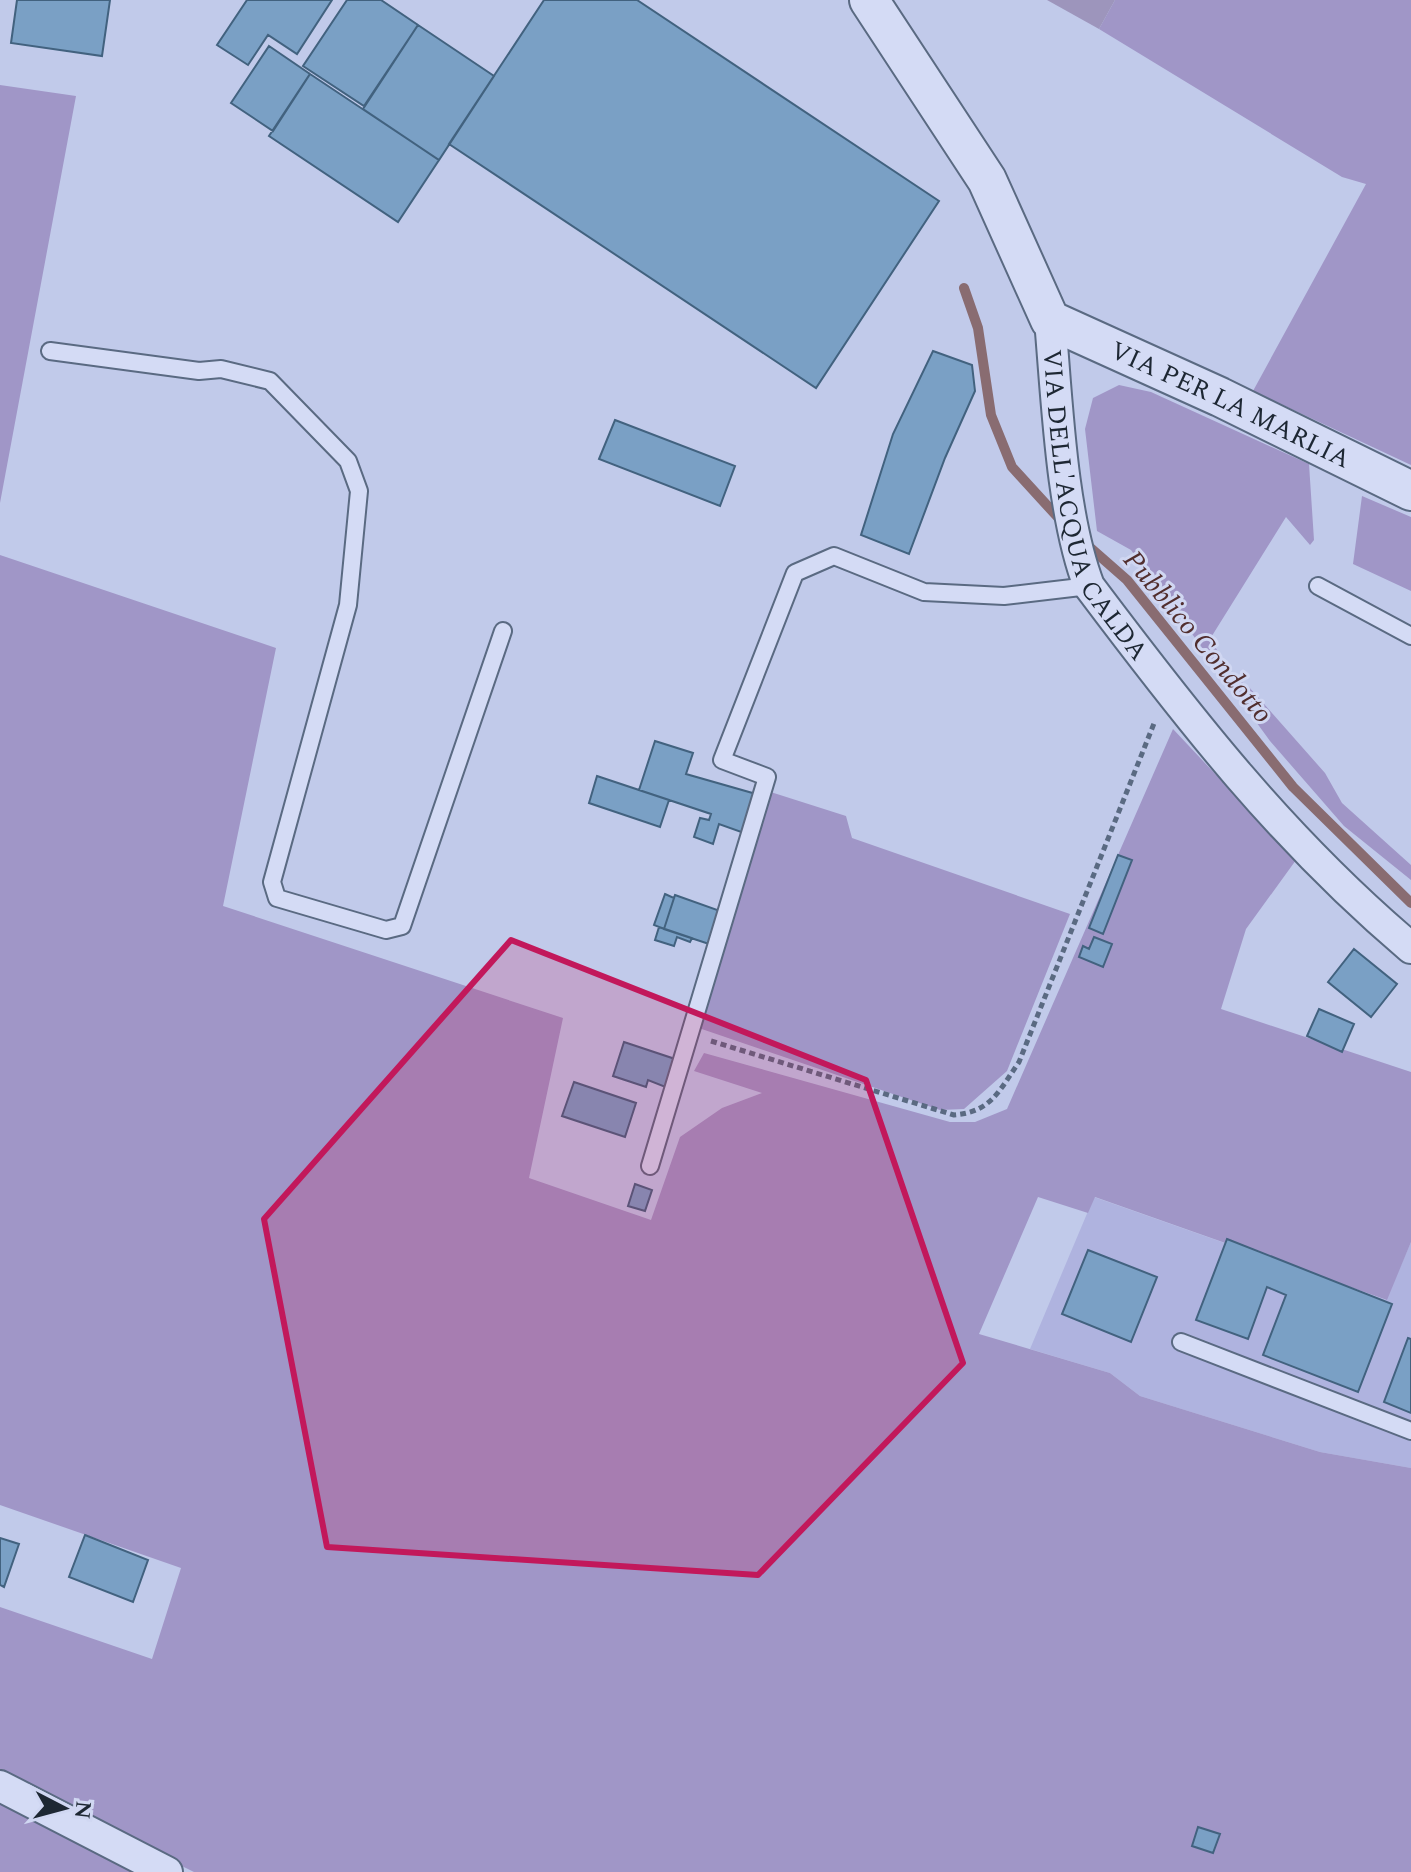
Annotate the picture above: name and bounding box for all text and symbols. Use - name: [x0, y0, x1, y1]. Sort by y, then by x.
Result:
- street label: VIA PER LA MARLIA: [1103, 331, 1357, 479]
- street label: VIA DELL'ACQUA CALDA: [1031, 348, 1158, 670]
- water label: Pubblico Condotto: [1112, 541, 1284, 733]
- north arrow: [24, 1768, 104, 1848]
- text: N: [65, 1799, 100, 1821]

